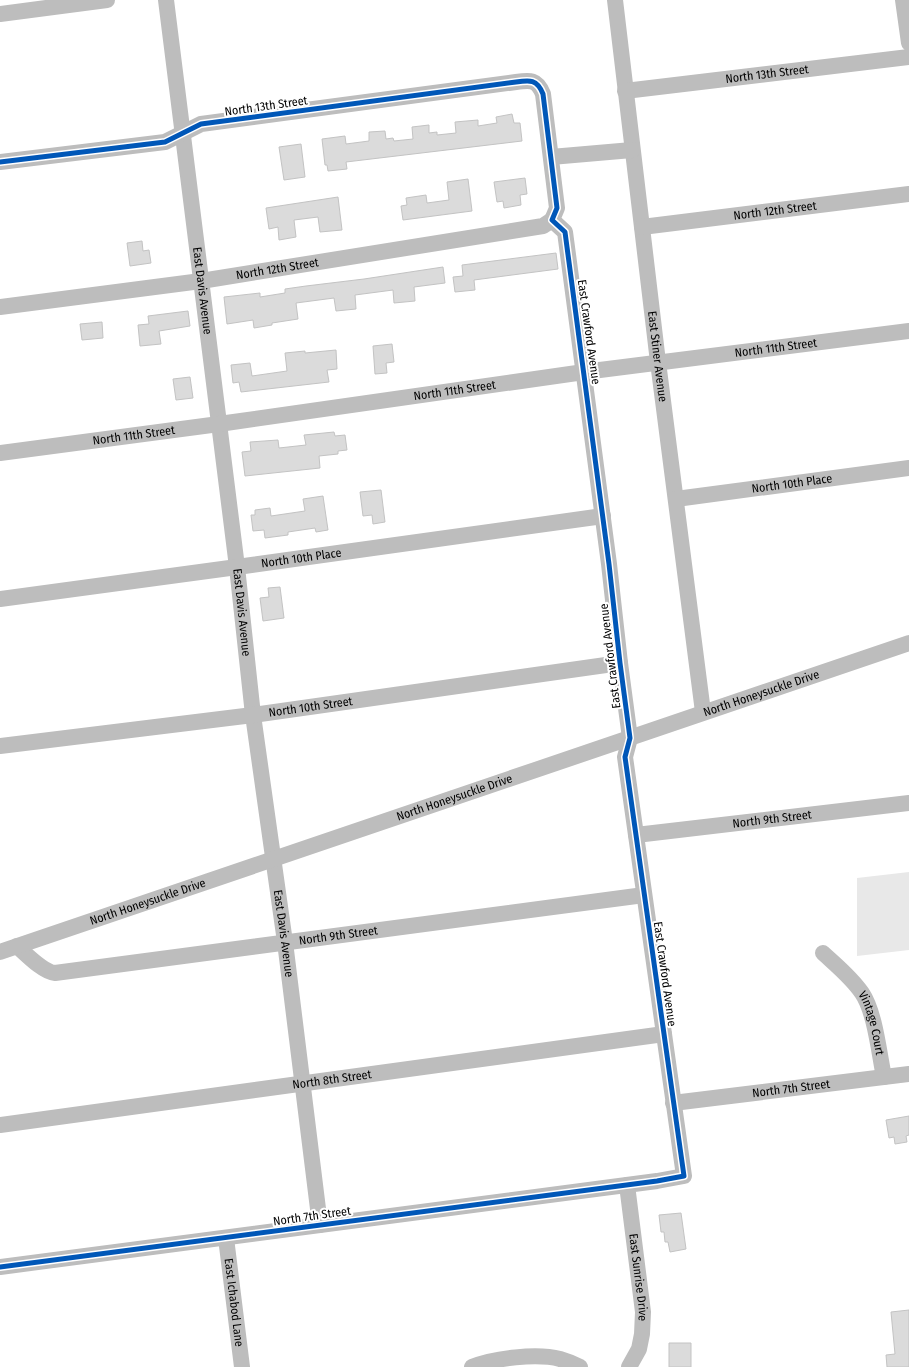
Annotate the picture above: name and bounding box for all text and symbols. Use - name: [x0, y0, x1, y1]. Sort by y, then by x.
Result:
- street label: North 13th Street: [725, 62, 809, 86]
- street label: North 13th Street: [224, 93, 308, 119]
- street label: North 12th Street: [733, 198, 817, 223]
- street label: East Davis Avenue: [190, 246, 215, 335]
- street label: North 12th Street: [235, 255, 320, 282]
- street label: East Crawford Avenue: [575, 279, 603, 385]
- street label: East Stiner Avenue: [645, 310, 670, 403]
- street label: North 11th Street: [734, 336, 818, 360]
- street label: North 11th Street: [413, 378, 497, 403]
- street label: North 11th Street: [92, 423, 176, 448]
- street label: North 10th Place: [751, 471, 833, 496]
- street label: North 10th Place: [260, 546, 342, 571]
- street label: East Davis Avenue: [230, 568, 254, 657]
- street label: East Crawford Avenue: [597, 603, 623, 709]
- street label: North Honeysuckle Drive: [701, 667, 821, 719]
- street label: North 10th Street: [268, 694, 353, 720]
- street label: North Honeysuckle Drive: [395, 771, 514, 824]
- street label: North 9th Street: [732, 807, 812, 831]
- street label: North Honeysuckle Drive: [88, 876, 208, 928]
- street label: East Davis Avenue: [271, 889, 296, 978]
- street label: East Crawford Avenue: [651, 921, 679, 1027]
- street label: North 9th Street: [298, 923, 379, 948]
- street label: Vintage Court: [856, 988, 887, 1056]
- street label: North 8th Street: [292, 1067, 372, 1092]
- street label: North 7th Street: [751, 1077, 831, 1100]
- street label: North 7th Street: [272, 1204, 352, 1228]
- street label: East Sunrise Drive: [626, 1233, 650, 1322]
- street label: East Ichabod Lane: [222, 1257, 246, 1348]

